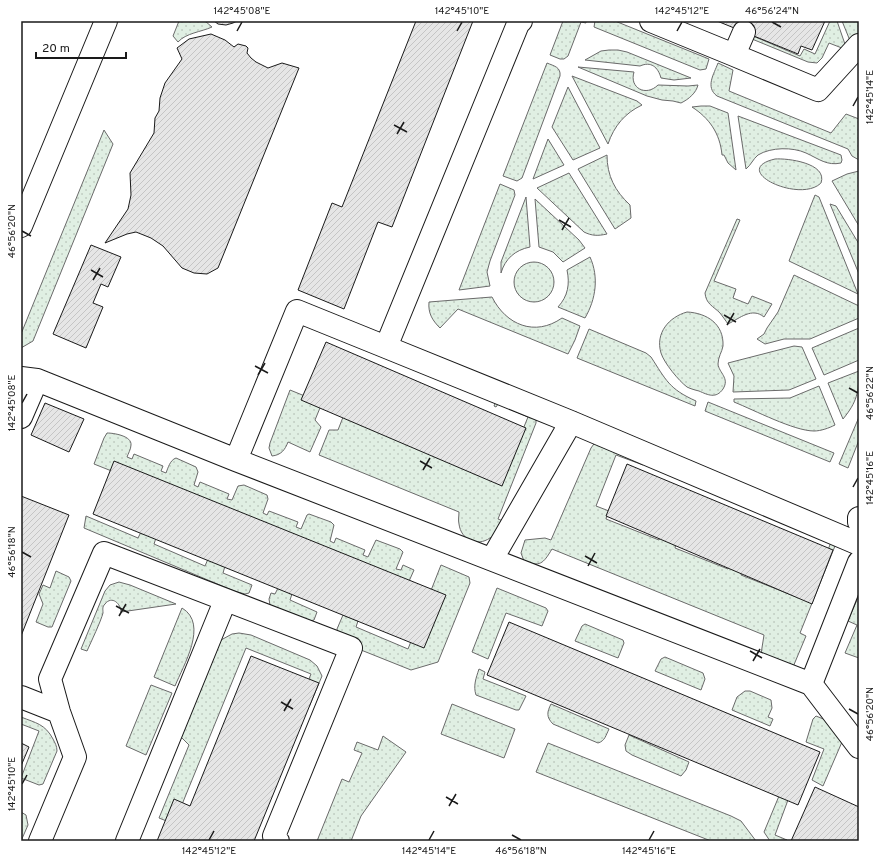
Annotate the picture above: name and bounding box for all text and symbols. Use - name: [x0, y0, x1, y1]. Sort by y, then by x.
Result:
- text: 142°45'08"E: [213, 5, 271, 18]
- text: 142°45'10"E: [435, 5, 489, 18]
- text: 142°45'12"E: [655, 5, 709, 18]
- text: 46°56'24"N: [745, 5, 799, 18]
- scale bar: [36, 34, 126, 60]
- text: 20 m: [42, 41, 70, 57]
- text: 142°45'14"E: [864, 70, 877, 124]
- text: 46°56'20"N: [6, 204, 19, 258]
- text: 46°56'22"N: [864, 366, 877, 420]
- text: 142°45'08"E: [6, 374, 19, 432]
- text: 142°45'16"E: [864, 451, 877, 505]
- text: 46°56'18"N: [6, 526, 19, 578]
- text: 46°56'20"N: [864, 687, 877, 741]
- text: 142°45'10"E: [6, 757, 19, 811]
- text: 142°45'12"E: [182, 845, 236, 858]
- text: 142°45'14"E: [402, 845, 456, 858]
- text: 46°56'18"N: [495, 845, 547, 858]
- text: 142°45'16"E: [622, 845, 676, 858]

